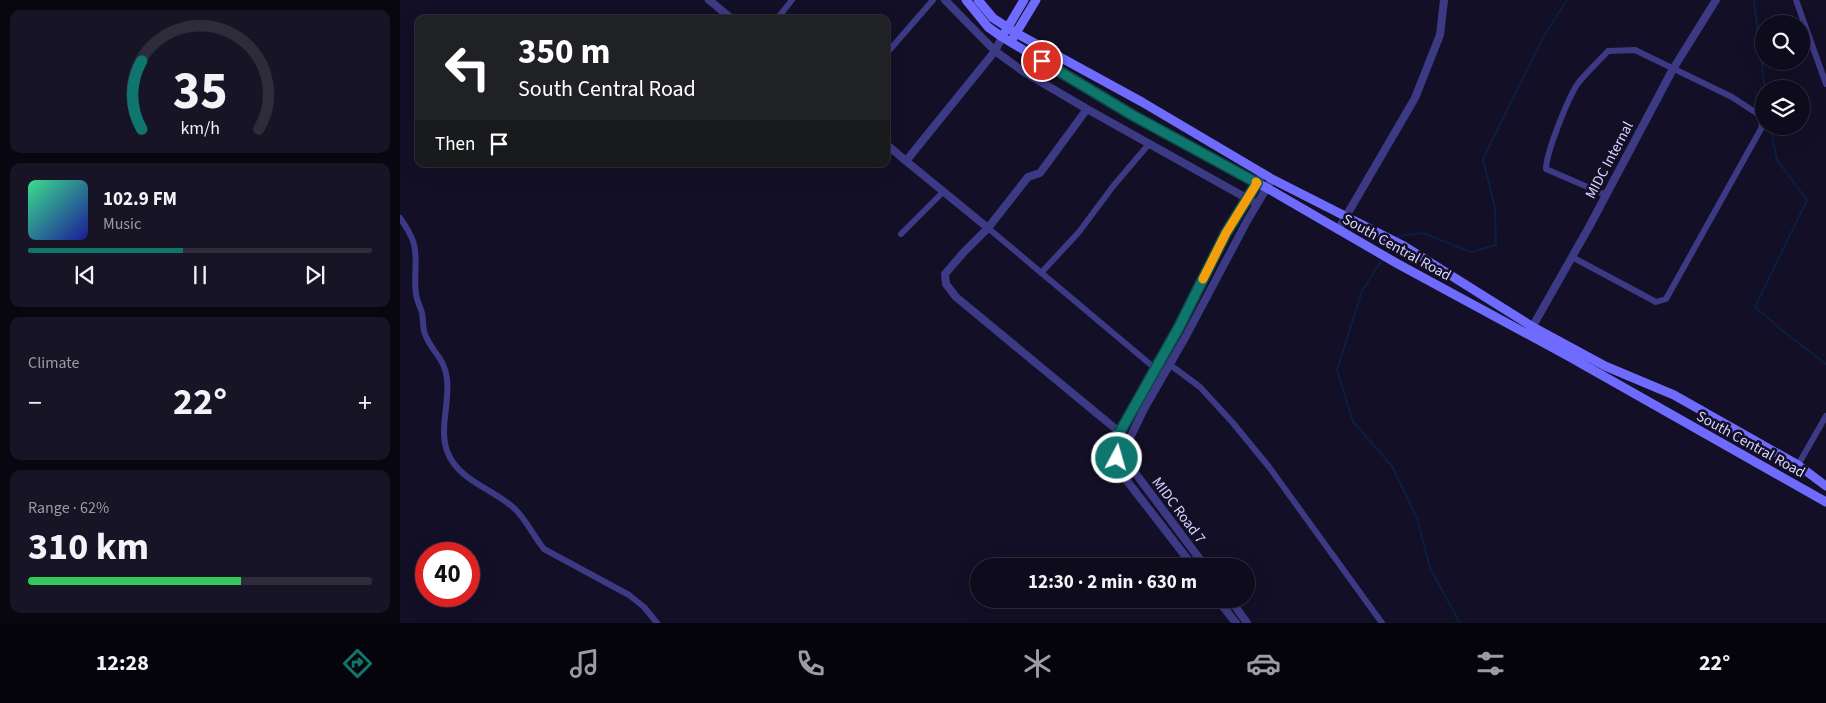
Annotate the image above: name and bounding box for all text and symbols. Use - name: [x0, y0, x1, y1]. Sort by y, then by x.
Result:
- map controls: [1755, 15, 1810, 135]
- button: search: [1755, 15, 1810, 70]
- text: 350 m: [518, 27, 610, 77]
- icon: left: [435, 35, 500, 100]
- pin: [1021, 40, 1063, 82]
- icon: arrive: [1028, 47, 1056, 75]
- text: 35: [173, 55, 227, 129]
- text: South Central Road: [518, 73, 696, 105]
- button: layers: [1755, 80, 1810, 135]
- text: km/h: [180, 116, 220, 141]
- street label: MIDC Internal: [1580, 118, 1639, 203]
- icon: arrive: [485, 130, 513, 158]
- text: Then: [435, 131, 475, 158]
- text: 102.9 FM: [103, 186, 177, 213]
- street label: South Central Road: [1339, 209, 1455, 286]
- text: Music: [103, 213, 141, 235]
- icon: previous: [71, 261, 99, 289]
- icon: pause: [186, 261, 214, 289]
- icon: next: [301, 261, 329, 289]
- text: Climate: [28, 352, 79, 374]
- text: 22°: [173, 375, 227, 429]
- text: −: [28, 383, 42, 423]
- text: +: [358, 383, 372, 423]
- street label: South Central Road: [1693, 406, 1809, 483]
- position arrow: [1090, 431, 1142, 483]
- street label: MIDC Road 7: [1147, 473, 1211, 548]
- text: Range · 62%: [28, 497, 109, 519]
- text: 310 km: [28, 520, 149, 574]
- speed limit sign: 40: [415, 542, 480, 607]
- text: 12:30 · 2 min · 630 m: [1028, 569, 1197, 596]
- icon: directions: [340, 646, 375, 681]
- icon: music: [567, 646, 602, 681]
- icon: phone: [793, 646, 828, 681]
- icon: climate: [1020, 646, 1055, 681]
- icon: car: [1246, 646, 1281, 681]
- icon: filters: [1473, 646, 1508, 681]
- text: 12:28: [96, 647, 149, 679]
- text: 22°: [1699, 647, 1730, 679]

